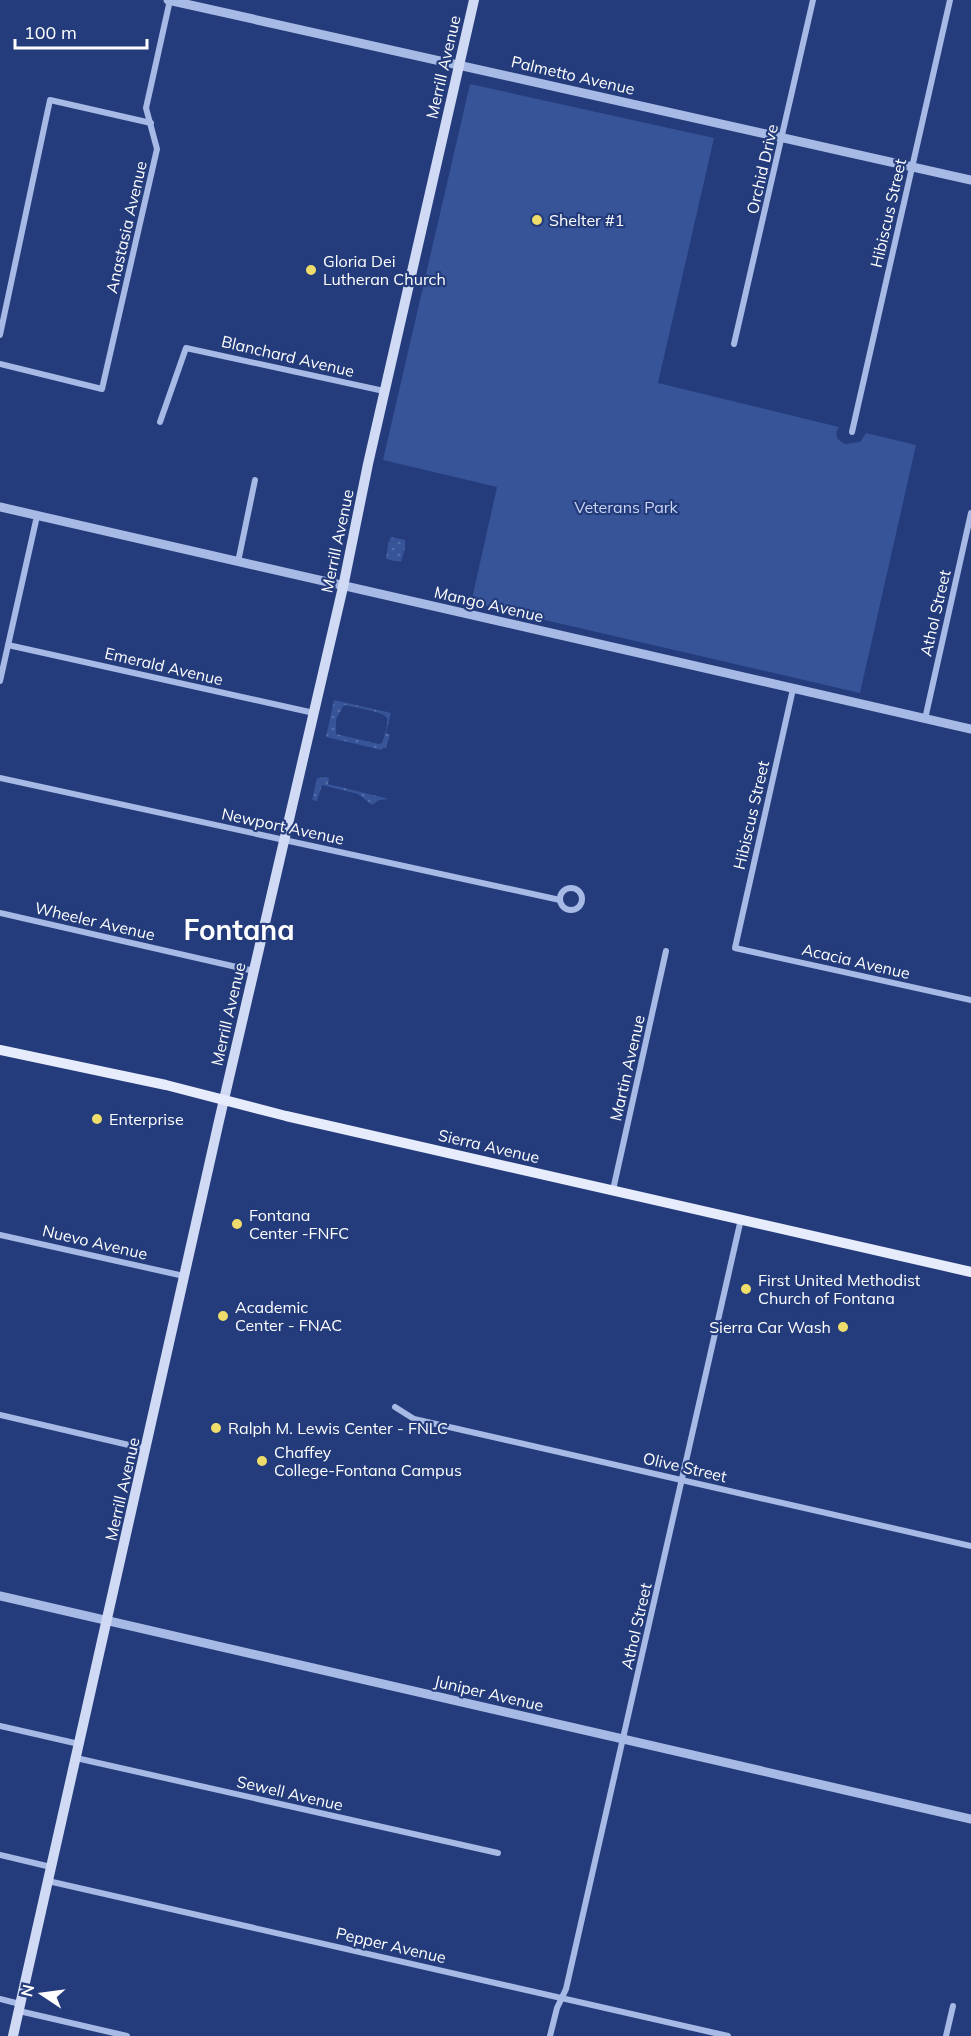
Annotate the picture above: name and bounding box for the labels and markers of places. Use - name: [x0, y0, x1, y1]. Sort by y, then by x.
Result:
- place label: Shelter #1: [549, 210, 624, 230]
- marker: Shelter #1: [530, 213, 544, 227]
- place label: Gloria Dei Lutheran Church: [323, 251, 446, 289]
- marker: Gloria Dei Lutheran Church: [304, 263, 318, 277]
- place label: Enterprise: [109, 1109, 184, 1129]
- marker: Enterprise: [90, 1112, 104, 1126]
- place label: Fontana Center -FNFC: [249, 1205, 349, 1243]
- marker: Fontana Center -FNFC: [230, 1217, 244, 1231]
- place label: First United Methodist Church of Fontana: [758, 1270, 921, 1308]
- marker: First United Methodist Church of Fontana: [739, 1282, 753, 1296]
- place label: Academic Center - FNAC: [235, 1297, 342, 1335]
- marker: Academic Center - FNAC: [216, 1309, 230, 1323]
- place label: Sierra Car Wash: [709, 1317, 831, 1337]
- marker: Sierra Car Wash: [836, 1320, 850, 1334]
- place label: Ralph M. Lewis Center - FNLC: [228, 1418, 448, 1438]
- marker: Ralph M. Lewis Center - FNLC: [209, 1421, 223, 1435]
- place label: Chaffey College-Fontana Campus: [274, 1442, 462, 1480]
- marker: Chaffey College-Fontana Campus: [255, 1454, 269, 1468]

